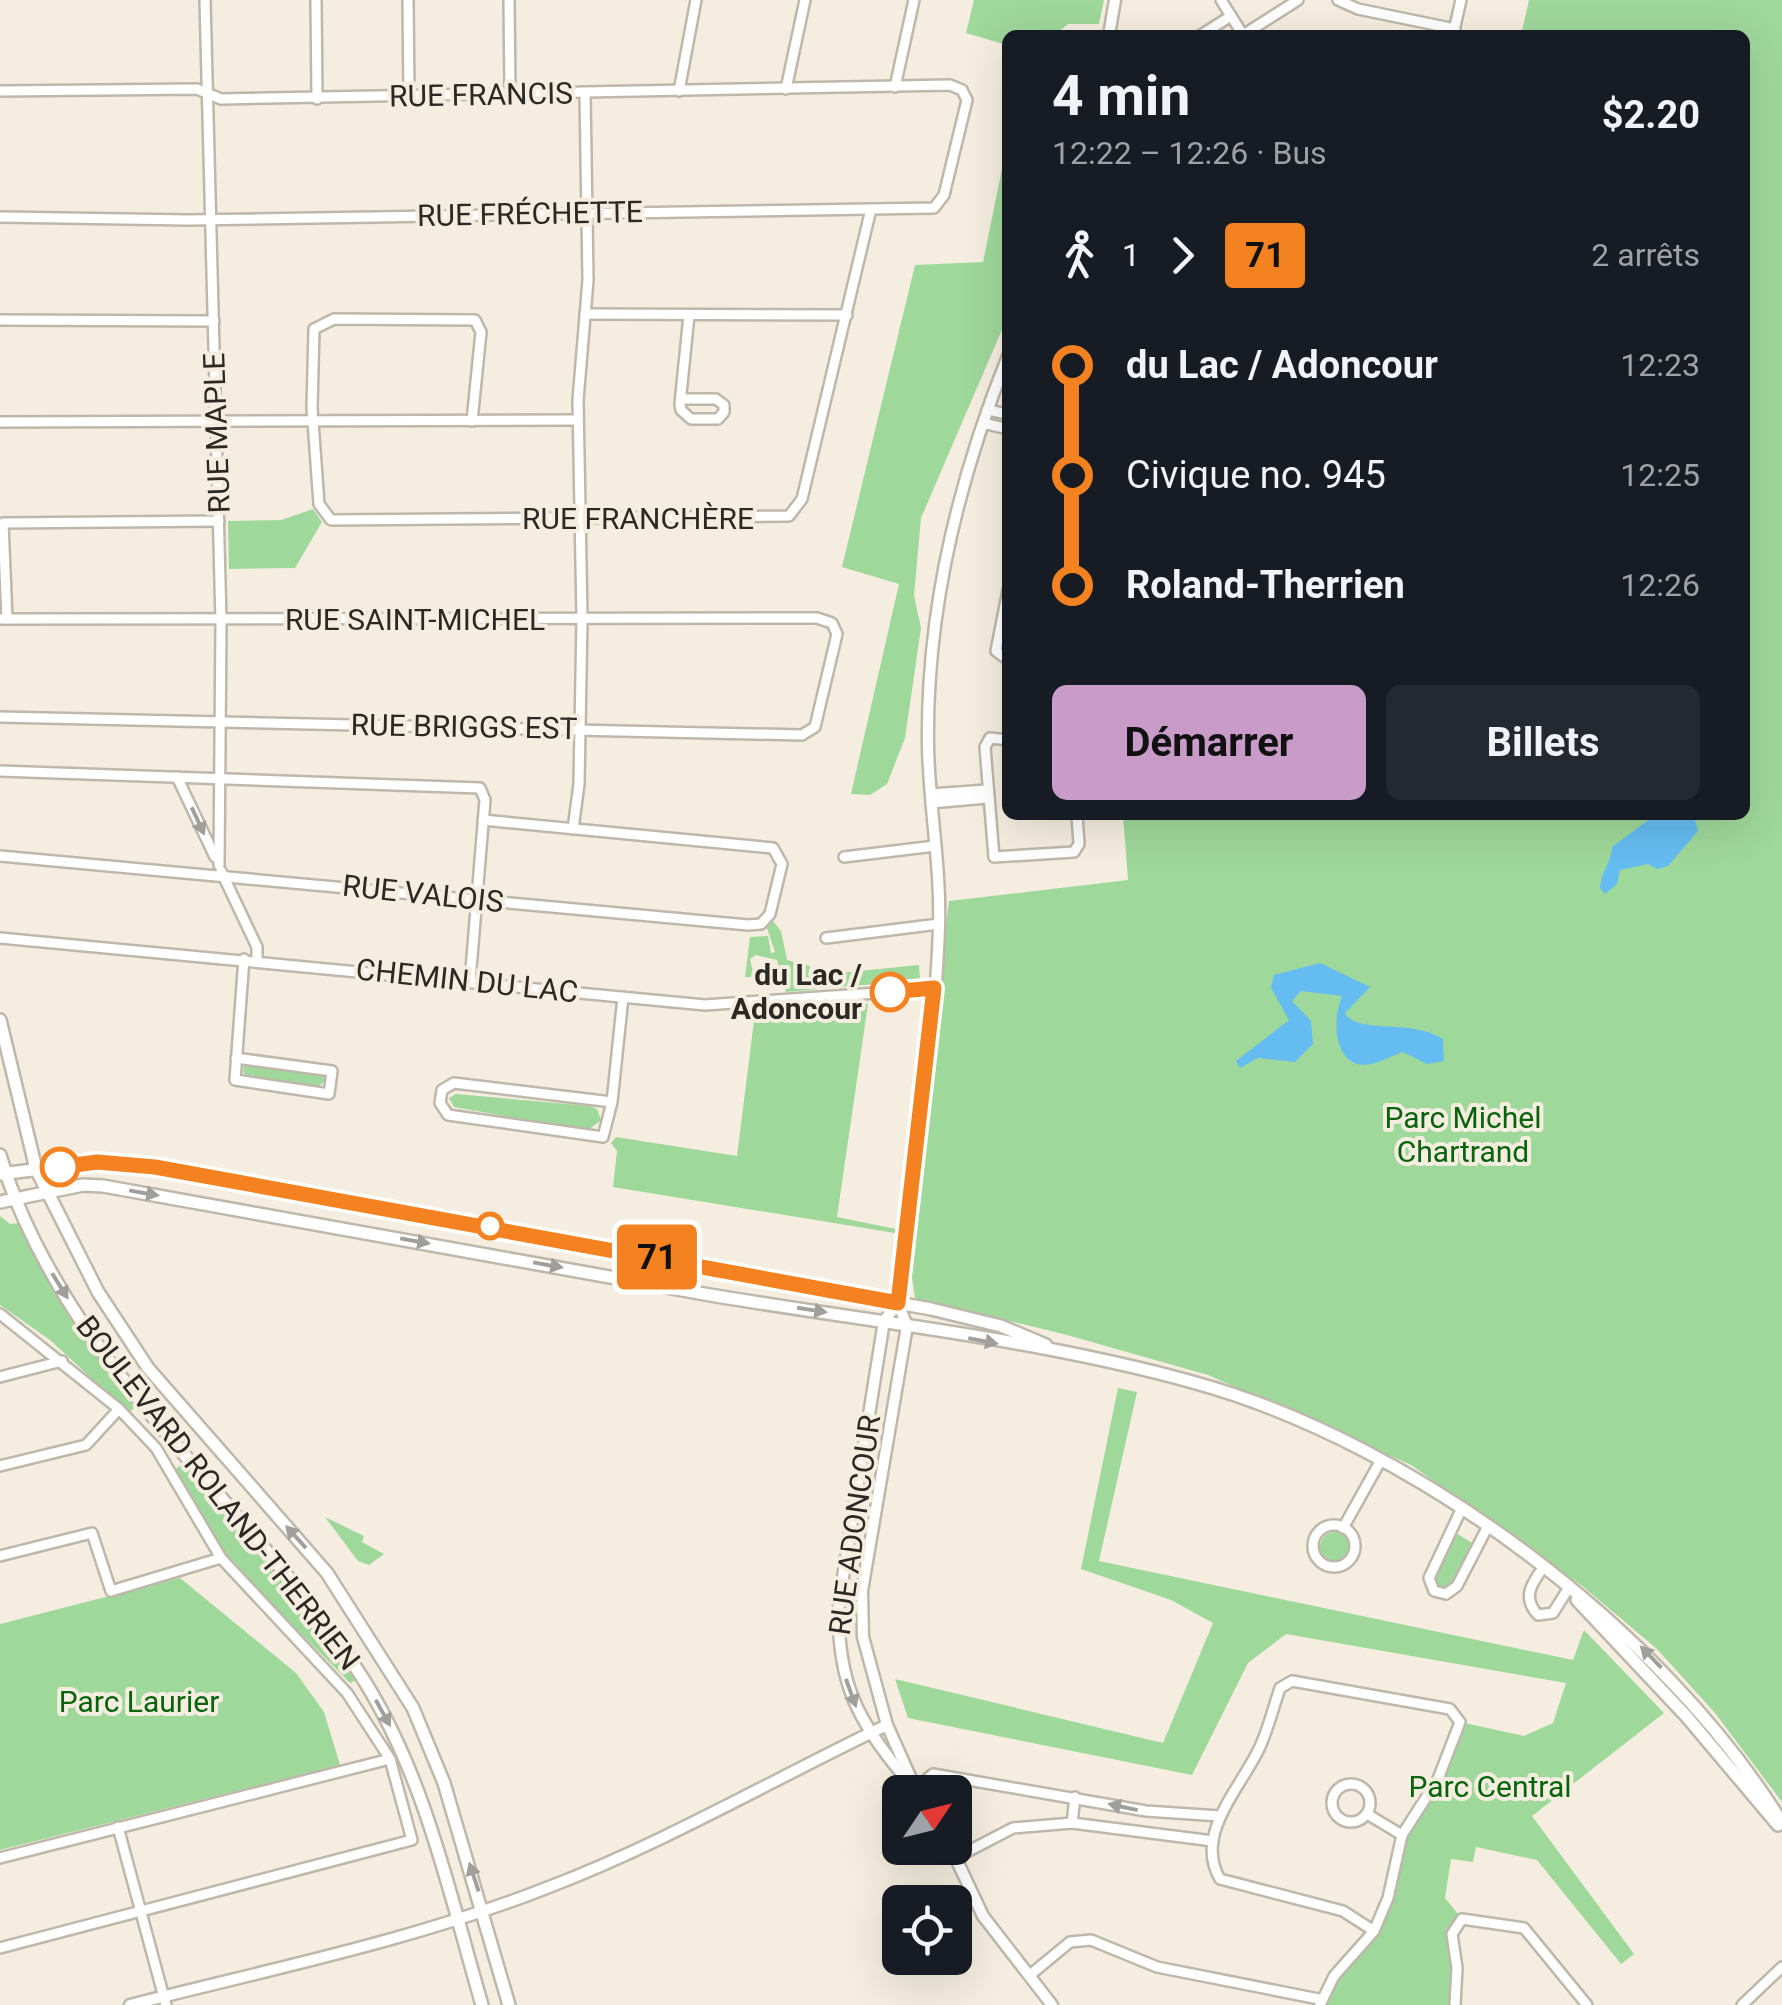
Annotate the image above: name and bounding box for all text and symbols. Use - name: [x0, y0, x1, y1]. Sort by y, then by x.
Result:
- text: 4 min: [1052, 64, 1190, 128]
- street label: RUE FRANCIS: [389, 75, 573, 114]
- text: $2.20: [1602, 93, 1700, 137]
- text: 12:22 – 12:26 · Bus: [1052, 134, 1327, 172]
- street label: RUE FRÉCHETTE: [417, 194, 643, 233]
- icon: walk: [1052, 228, 1107, 283]
- icon: forward: [1155, 228, 1210, 283]
- text: 71: [1245, 235, 1285, 276]
- text: 1: [1122, 236, 1140, 274]
- text: 2 arrêts: [1591, 236, 1700, 274]
- text: du Lac / Adoncour: [1126, 343, 1438, 387]
- text: 12:23: [1620, 346, 1700, 384]
- street label: RUE MAPLE: [196, 352, 237, 514]
- text: Civique no. 945: [1126, 453, 1386, 497]
- text: 12:25: [1620, 456, 1700, 494]
- street label: RUE FRANCHÈRE: [522, 501, 754, 536]
- text: Roland-Therrien: [1126, 563, 1405, 607]
- text: 12:26: [1620, 566, 1700, 604]
- street label: RUE SAINT-MICHEL: [285, 602, 545, 637]
- button: Démarrer: [1052, 685, 1366, 800]
- button: Billets: [1386, 685, 1700, 800]
- street label: RUE BRIGGS EST: [350, 707, 578, 746]
- one-way arrow: [189, 807, 206, 836]
- street label: RUE VALOIS: [341, 868, 505, 919]
- street label: CHEMIN DU LAC: [354, 951, 580, 1010]
- place label: du Lac / Adoncour: [731, 957, 862, 1026]
- marker: du Lac / Adoncour: [871, 973, 909, 1011]
- park label: Parc Michel Chartrand: [1384, 1100, 1542, 1169]
- unlabelled marker: [41, 1148, 79, 1186]
- one-way arrow: [129, 1186, 161, 1201]
- unlabelled marker: [477, 1213, 503, 1239]
- line badge: 71: [612, 1224, 702, 1290]
- one-way arrow: [400, 1234, 431, 1249]
- text: 71: [637, 1237, 677, 1278]
- one-way arrow: [533, 1258, 564, 1273]
- one-way arrow: [51, 1273, 69, 1300]
- one-way arrow: [797, 1303, 828, 1319]
- street label: BOULEVARD ROLAND-THERRIEN: [69, 1309, 368, 1677]
- one-way arrow: [968, 1333, 999, 1349]
- street label: RUE ADONCOUR: [822, 1413, 887, 1637]
- one-way arrow: [285, 1525, 307, 1550]
- one-way arrow: [1640, 1645, 1663, 1669]
- one-way arrow: [844, 1679, 859, 1709]
- park label: Parc Laurier: [59, 1684, 219, 1719]
- one-way arrow: [374, 1699, 392, 1727]
- park label: Parc Central: [1408, 1769, 1572, 1804]
- north arrow: [882, 1775, 972, 1865]
- map controls: [882, 1775, 972, 1975]
- one-way arrow: [1107, 1798, 1138, 1814]
- one-way arrow: [465, 1862, 480, 1892]
- button: locate: [882, 1885, 972, 1975]

